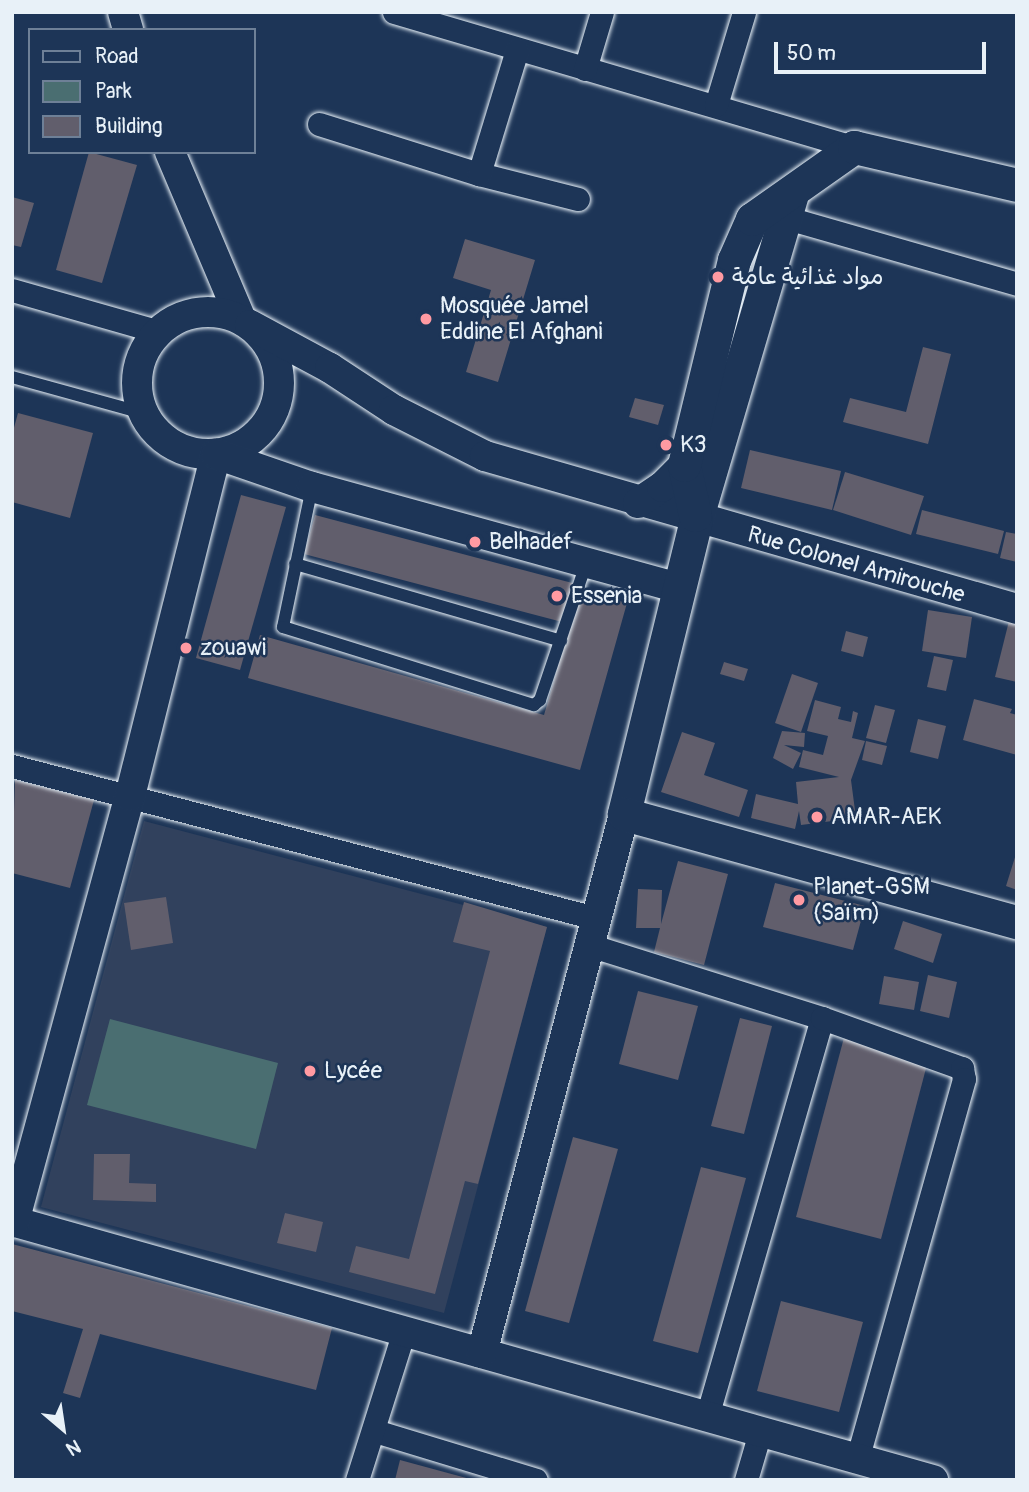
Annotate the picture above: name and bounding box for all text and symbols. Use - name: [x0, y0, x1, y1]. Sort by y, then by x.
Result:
- legend: [28, 28, 256, 154]
- scale bar: [777, 28, 989, 72]
- text: 50 m: [787, 40, 836, 67]
- text: Road: [95, 43, 139, 70]
- text: Park: [95, 78, 132, 105]
- text: Building: [95, 113, 162, 140]
- place label: مواد غذائية عامة: [732, 263, 884, 291]
- marker: مواد غذائية عامة: [710, 269, 726, 285]
- place label: Mosquée Jamel Eddine El Afghani: [440, 292, 602, 346]
- marker: Mosquée Jamel Eddine El Afghani: [418, 311, 434, 327]
- place label: K3: [680, 431, 707, 459]
- marker: K3: [658, 437, 674, 453]
- street label: Rue Colonel Amirouche: [744, 521, 968, 609]
- place label: Belhadef: [489, 528, 572, 556]
- marker: Belhadef: [467, 534, 483, 550]
- place label: Essenia: [571, 582, 642, 610]
- marker: Essenia: [549, 588, 565, 604]
- place label: zouawi: [200, 634, 266, 662]
- marker: zouawi: [178, 640, 194, 656]
- place label: AMAR-AEK: [831, 803, 941, 831]
- marker: AMAR-AEK: [809, 809, 825, 825]
- place label: Planet-GSM (Saïm): [813, 873, 930, 927]
- marker: Planet-GSM (Saïm): [791, 892, 807, 908]
- place label: Lycée: [324, 1057, 382, 1085]
- marker: Lycée: [302, 1063, 318, 1079]
- north arrow: [28, 1394, 98, 1464]
- text: N: [62, 1434, 85, 1461]

